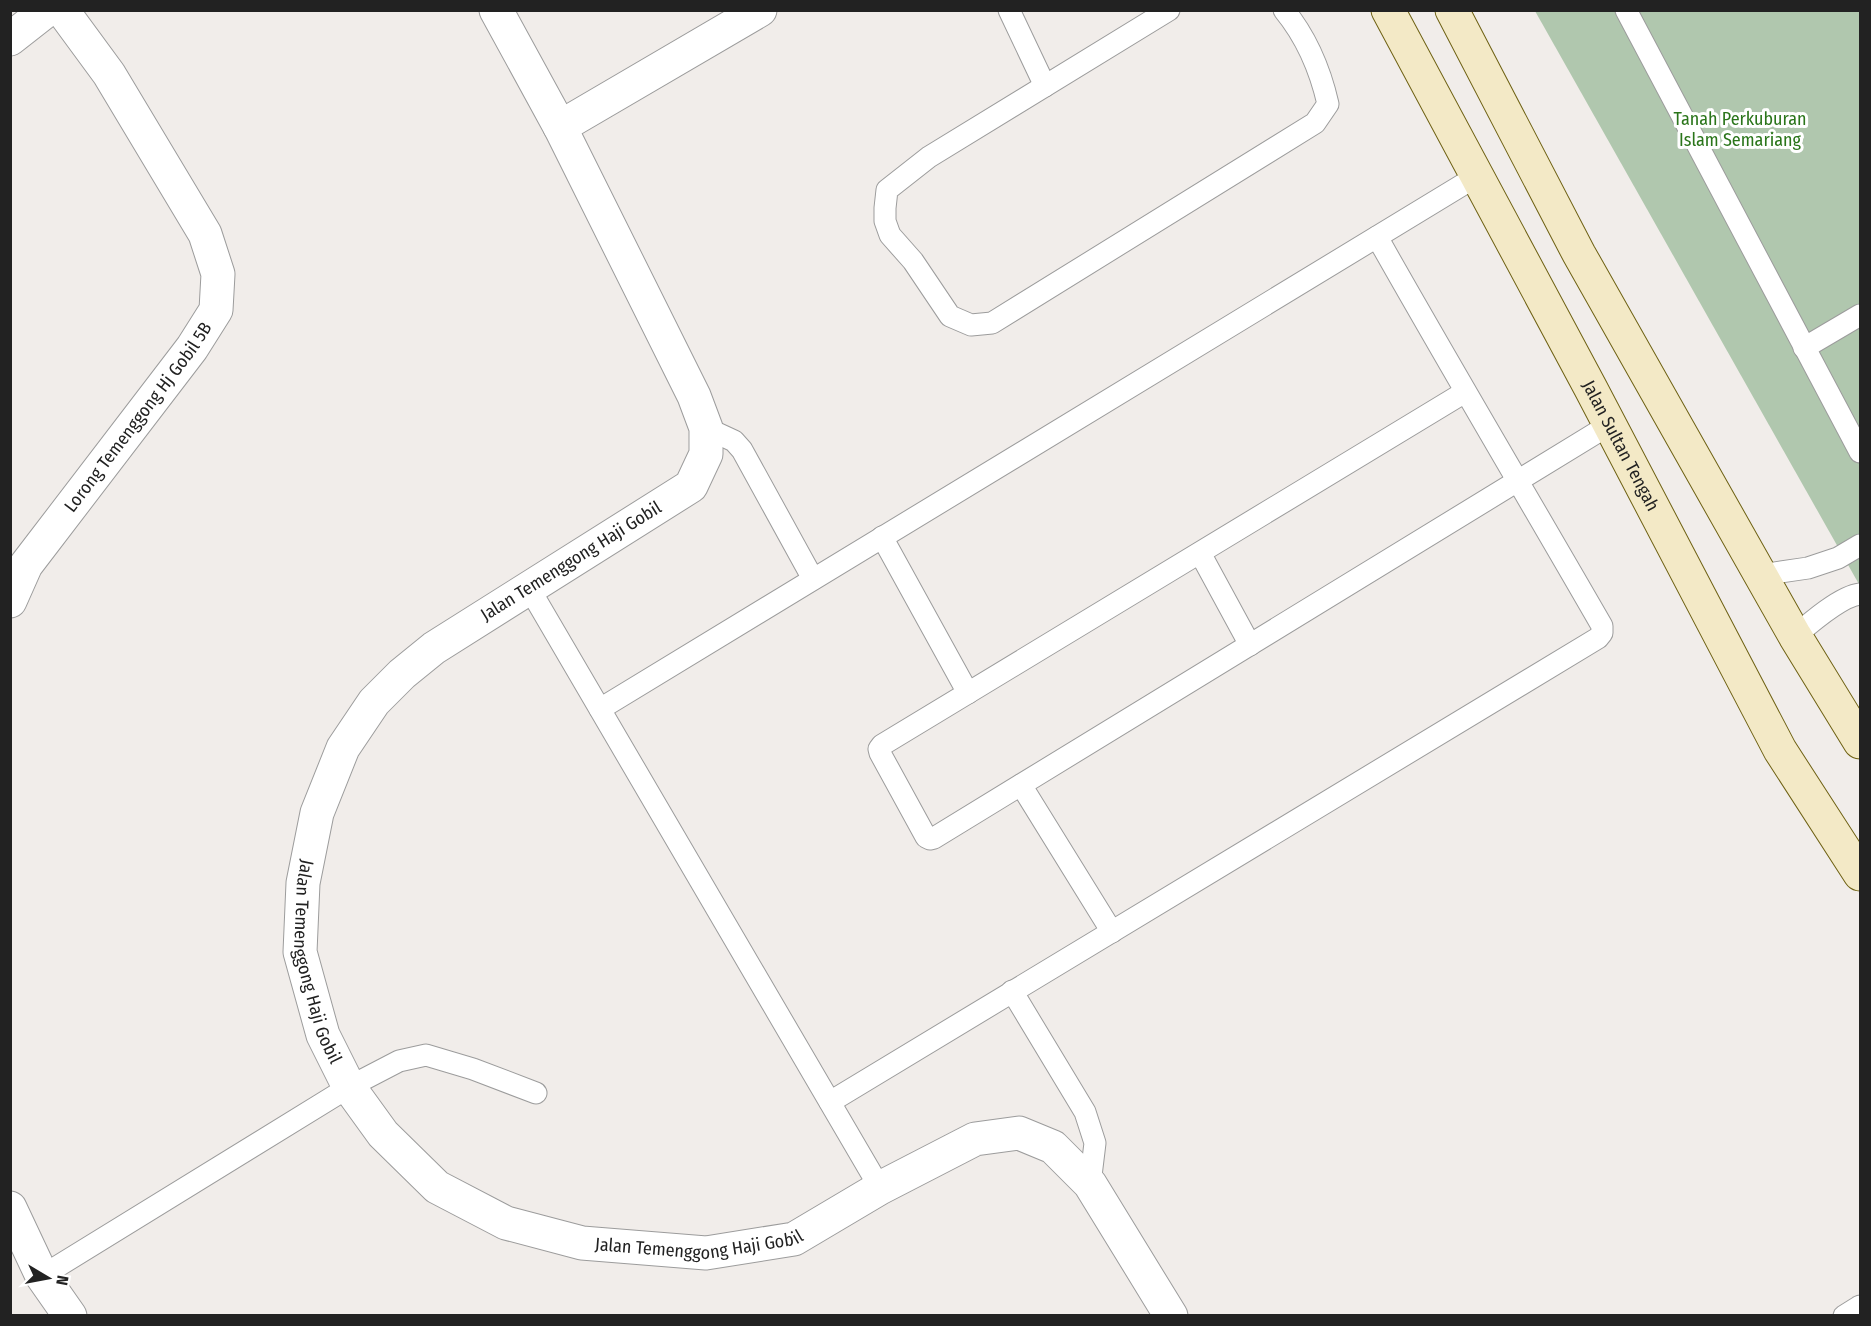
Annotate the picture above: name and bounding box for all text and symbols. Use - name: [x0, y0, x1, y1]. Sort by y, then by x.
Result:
- park label: Tanah Perkuburan Islam Semariang: [1673, 108, 1807, 151]
- street label: Lorong Temenggong Hj Gobil 5B: [60, 318, 217, 516]
- street label: Jalan Sultan Tengah: [1577, 377, 1664, 515]
- street label: Jalan Temenggong Haji Gobil: [477, 496, 666, 626]
- street label: Jalan Temenggong Haji Gobil: [289, 858, 347, 1067]
- street label: Jalan Temenggong Haji Gobil: [594, 1225, 807, 1264]
- north arrow: [18, 1248, 78, 1308]
- text: N: [52, 1274, 72, 1287]

